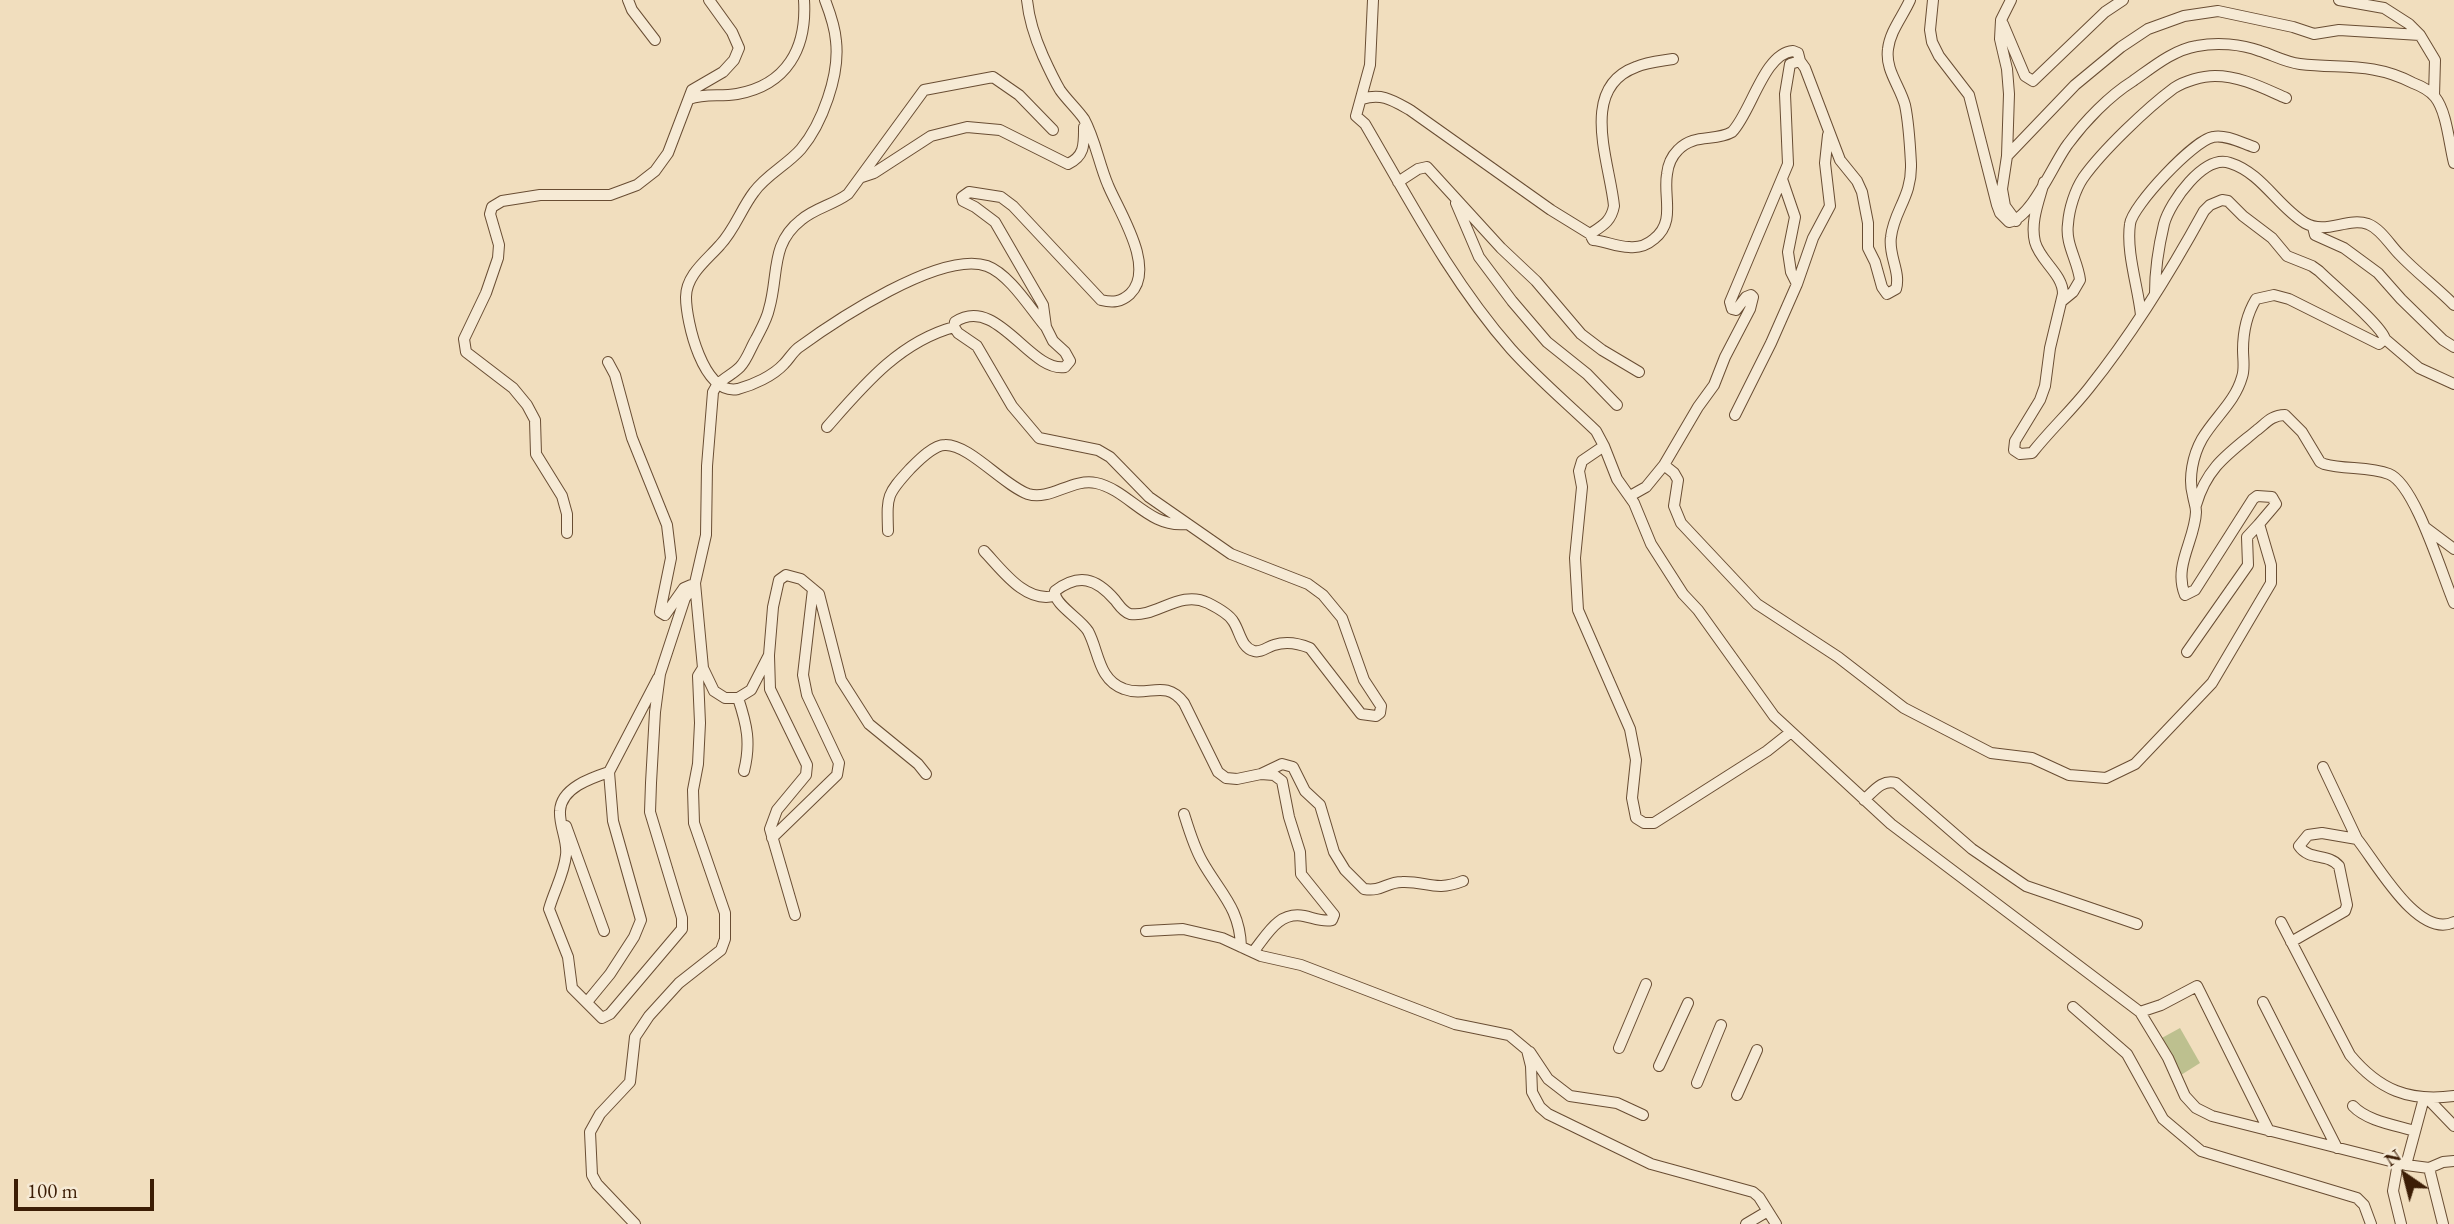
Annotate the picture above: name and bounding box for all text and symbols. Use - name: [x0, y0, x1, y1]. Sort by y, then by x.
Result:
- north arrow: [2370, 1140, 2440, 1210]
- text: N: [2379, 1143, 2406, 1172]
- scale bar: [18, 1164, 158, 1208]
- text: 100 m: [27, 1177, 78, 1204]

